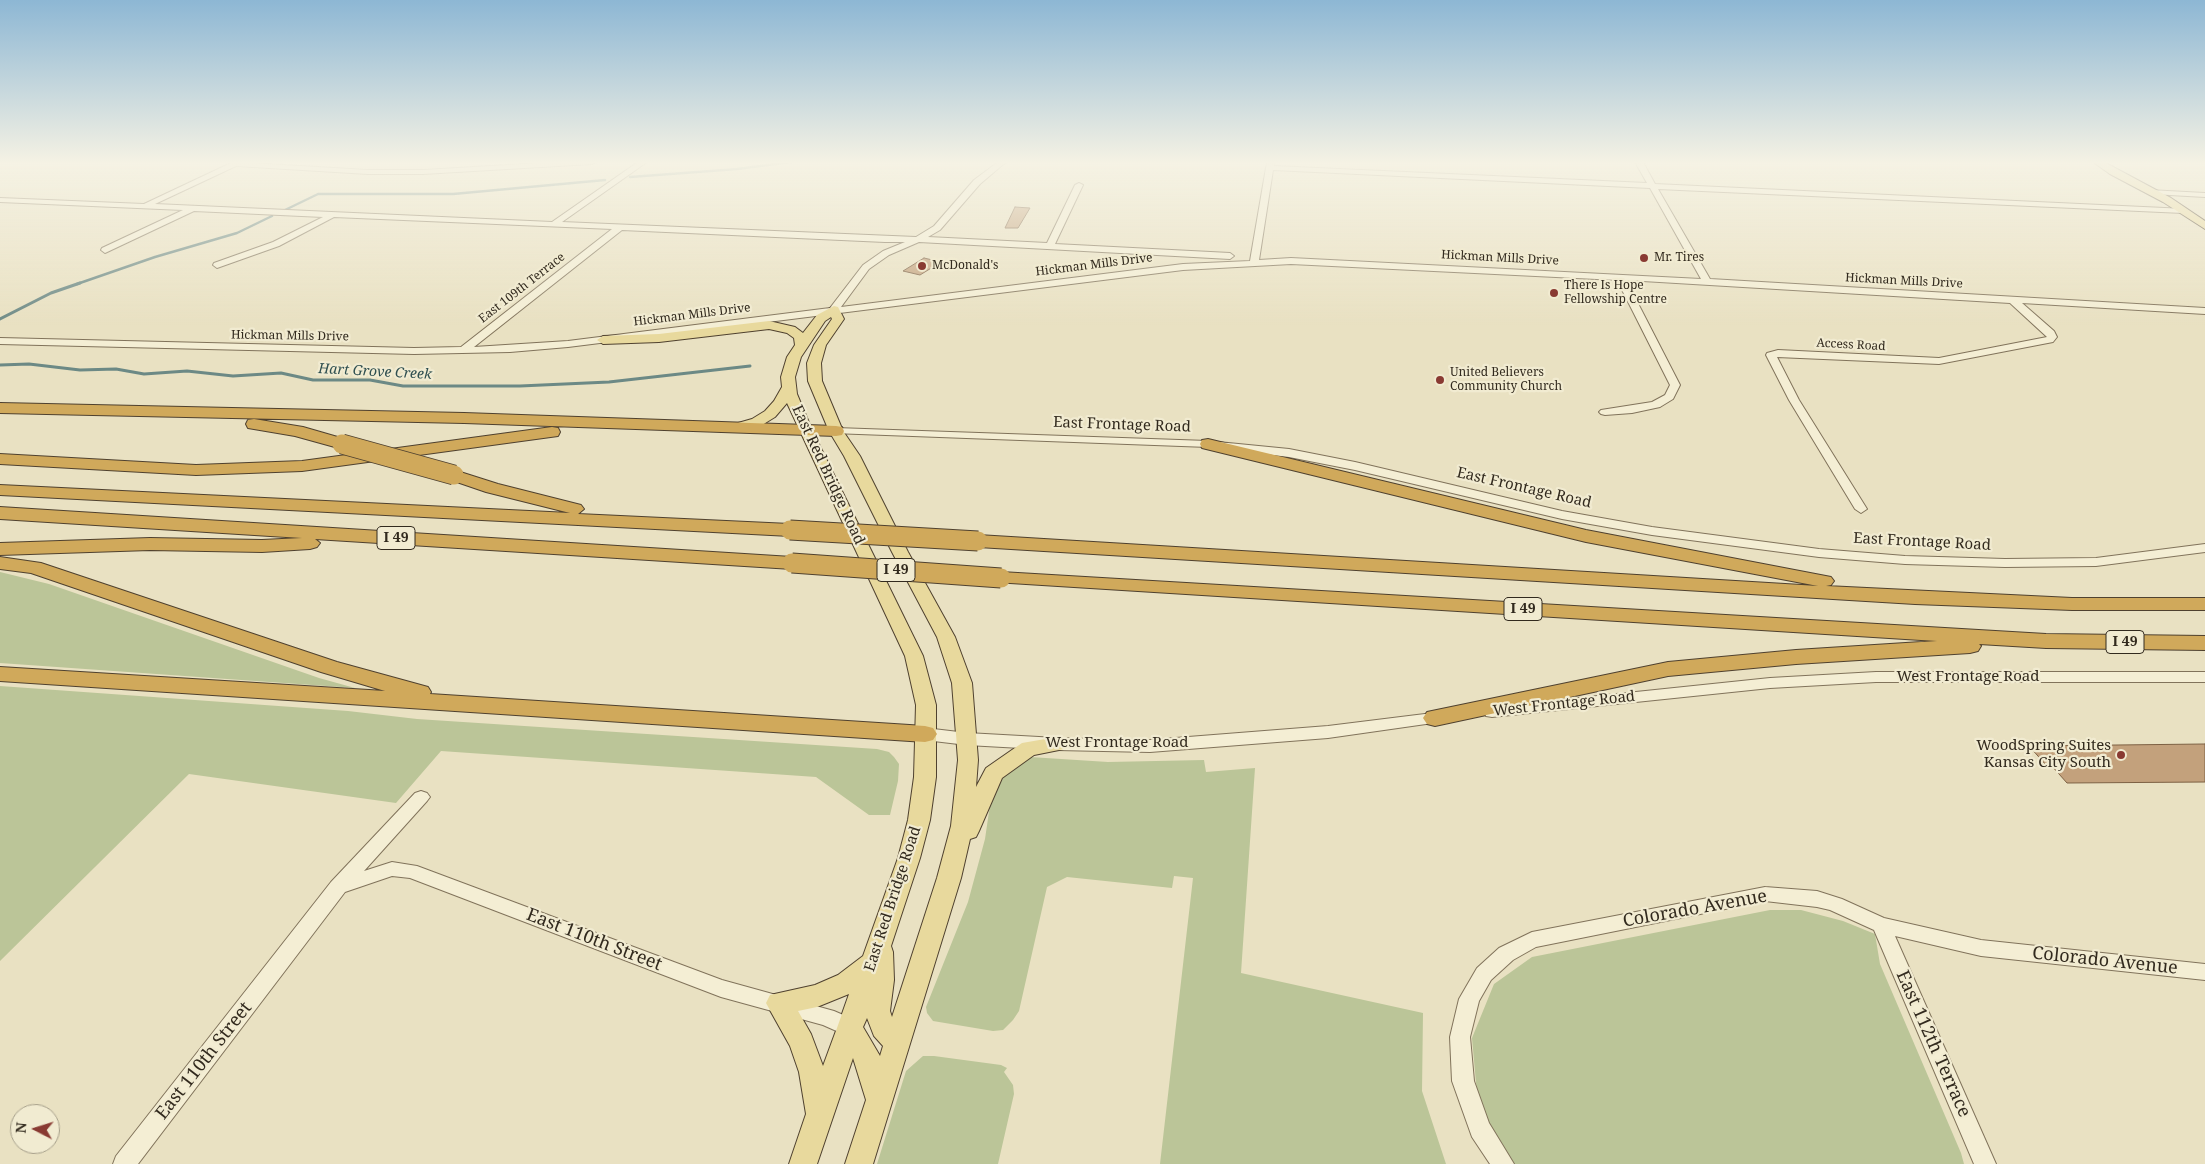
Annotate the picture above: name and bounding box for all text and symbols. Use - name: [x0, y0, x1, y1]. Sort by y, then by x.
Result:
- street label: Hickman Mills Drive: [1441, 248, 1559, 268]
- street label: East 109th Terrace: [476, 250, 568, 326]
- street label: Hickman Mills Drive: [1035, 251, 1153, 279]
- place label: Mr. Tires: [1654, 251, 1704, 265]
- marker: Mr. Tires: [1638, 252, 1650, 264]
- place label: McDonald's: [932, 259, 998, 273]
- marker: McDonald's: [916, 260, 928, 272]
- street label: Hickman Mills Drive: [1845, 271, 1963, 291]
- place label: There Is Hope Fellowship Centre: [1564, 279, 1667, 307]
- marker: There Is Hope Fellowship Centre: [1548, 287, 1560, 299]
- street label: Hickman Mills Drive: [633, 301, 751, 329]
- street label: Hickman Mills Drive: [231, 328, 349, 344]
- street label: Access Road: [1816, 336, 1886, 354]
- water label: Hart Grove Creek: [318, 361, 432, 383]
- place label: United Believers Community Church: [1450, 366, 1562, 394]
- marker: United Believers Community Church: [1434, 374, 1446, 386]
- street label: East Red Bridge Road: [788, 402, 868, 548]
- street label: East Frontage Road: [1053, 414, 1191, 436]
- street label: East Frontage Road: [1455, 464, 1593, 512]
- road number: I 49: [377, 526, 415, 550]
- street label: East Frontage Road: [1853, 529, 1991, 555]
- road number: I 49: [877, 558, 915, 582]
- road number: I 49: [1504, 598, 1542, 620]
- road number: I 49: [2106, 630, 2144, 654]
- street label: West Frontage Road: [1897, 668, 2039, 686]
- street label: West Frontage Road: [1492, 688, 1636, 720]
- street label: West Frontage Road: [1046, 734, 1188, 752]
- place label: WoodSpring Suites Kansas City South: [1976, 737, 2111, 772]
- marker: WoodSpring Suites Kansas City South: [2115, 749, 2127, 761]
- street label: East Red Bridge Road: [861, 824, 925, 974]
- street label: Colorado Avenue: [1621, 886, 1769, 932]
- street label: East 110th Street: [523, 904, 665, 976]
- street label: Colorado Avenue: [2031, 943, 2179, 979]
- street label: East 112th Terrace: [1891, 967, 1975, 1121]
- street label: East 110th Street: [151, 998, 257, 1124]
- north arrow: [10, 1104, 60, 1154]
- text: N: [11, 1121, 30, 1134]

